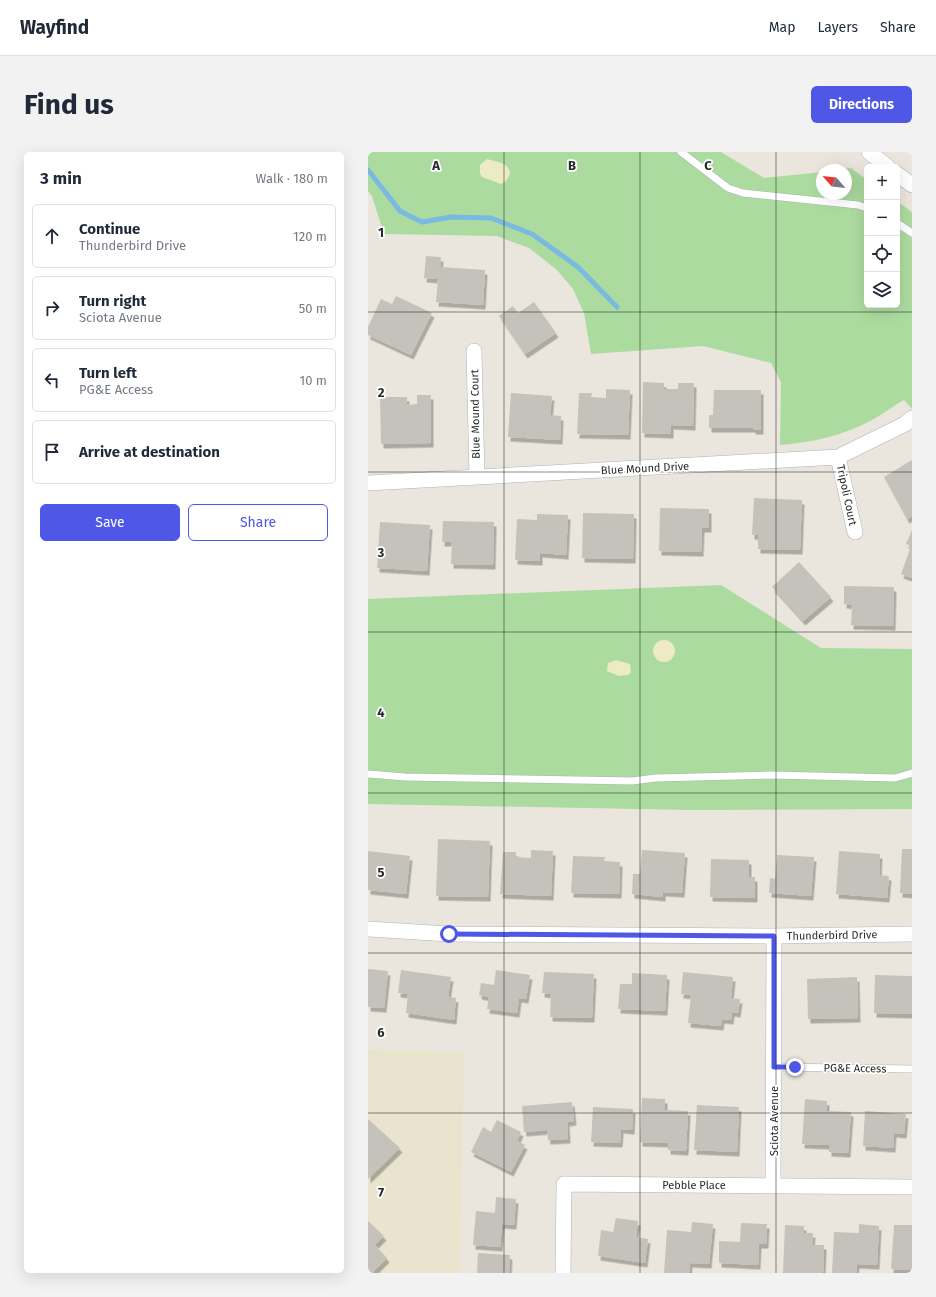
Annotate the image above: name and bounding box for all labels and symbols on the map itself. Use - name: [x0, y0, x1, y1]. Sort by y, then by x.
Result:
- text: A: [431, 158, 440, 173]
- text: B: [568, 158, 576, 173]
- text: C: [704, 158, 712, 173]
- north arrow: [816, 164, 852, 200]
- text: 1: [378, 225, 384, 240]
- street label: Blue Mound Court: [468, 369, 483, 459]
- text: 2: [378, 385, 385, 400]
- street label: Blue Mound Drive: [601, 460, 689, 477]
- street label: Tripoli Court: [834, 463, 859, 527]
- text: 3: [377, 545, 385, 560]
- text: 4: [377, 705, 385, 720]
- text: 5: [378, 865, 385, 880]
- route start: [440, 925, 458, 943]
- street label: Thunderbird Drive: [787, 928, 877, 943]
- text: 6: [377, 1025, 385, 1040]
- route end: [786, 1058, 804, 1076]
- street label: PG&E Access: [824, 1061, 886, 1076]
- street label: Sciota Avenue: [768, 1086, 781, 1156]
- street label: Pebble Place: [662, 1179, 726, 1192]
- text: 7: [378, 1185, 384, 1200]

